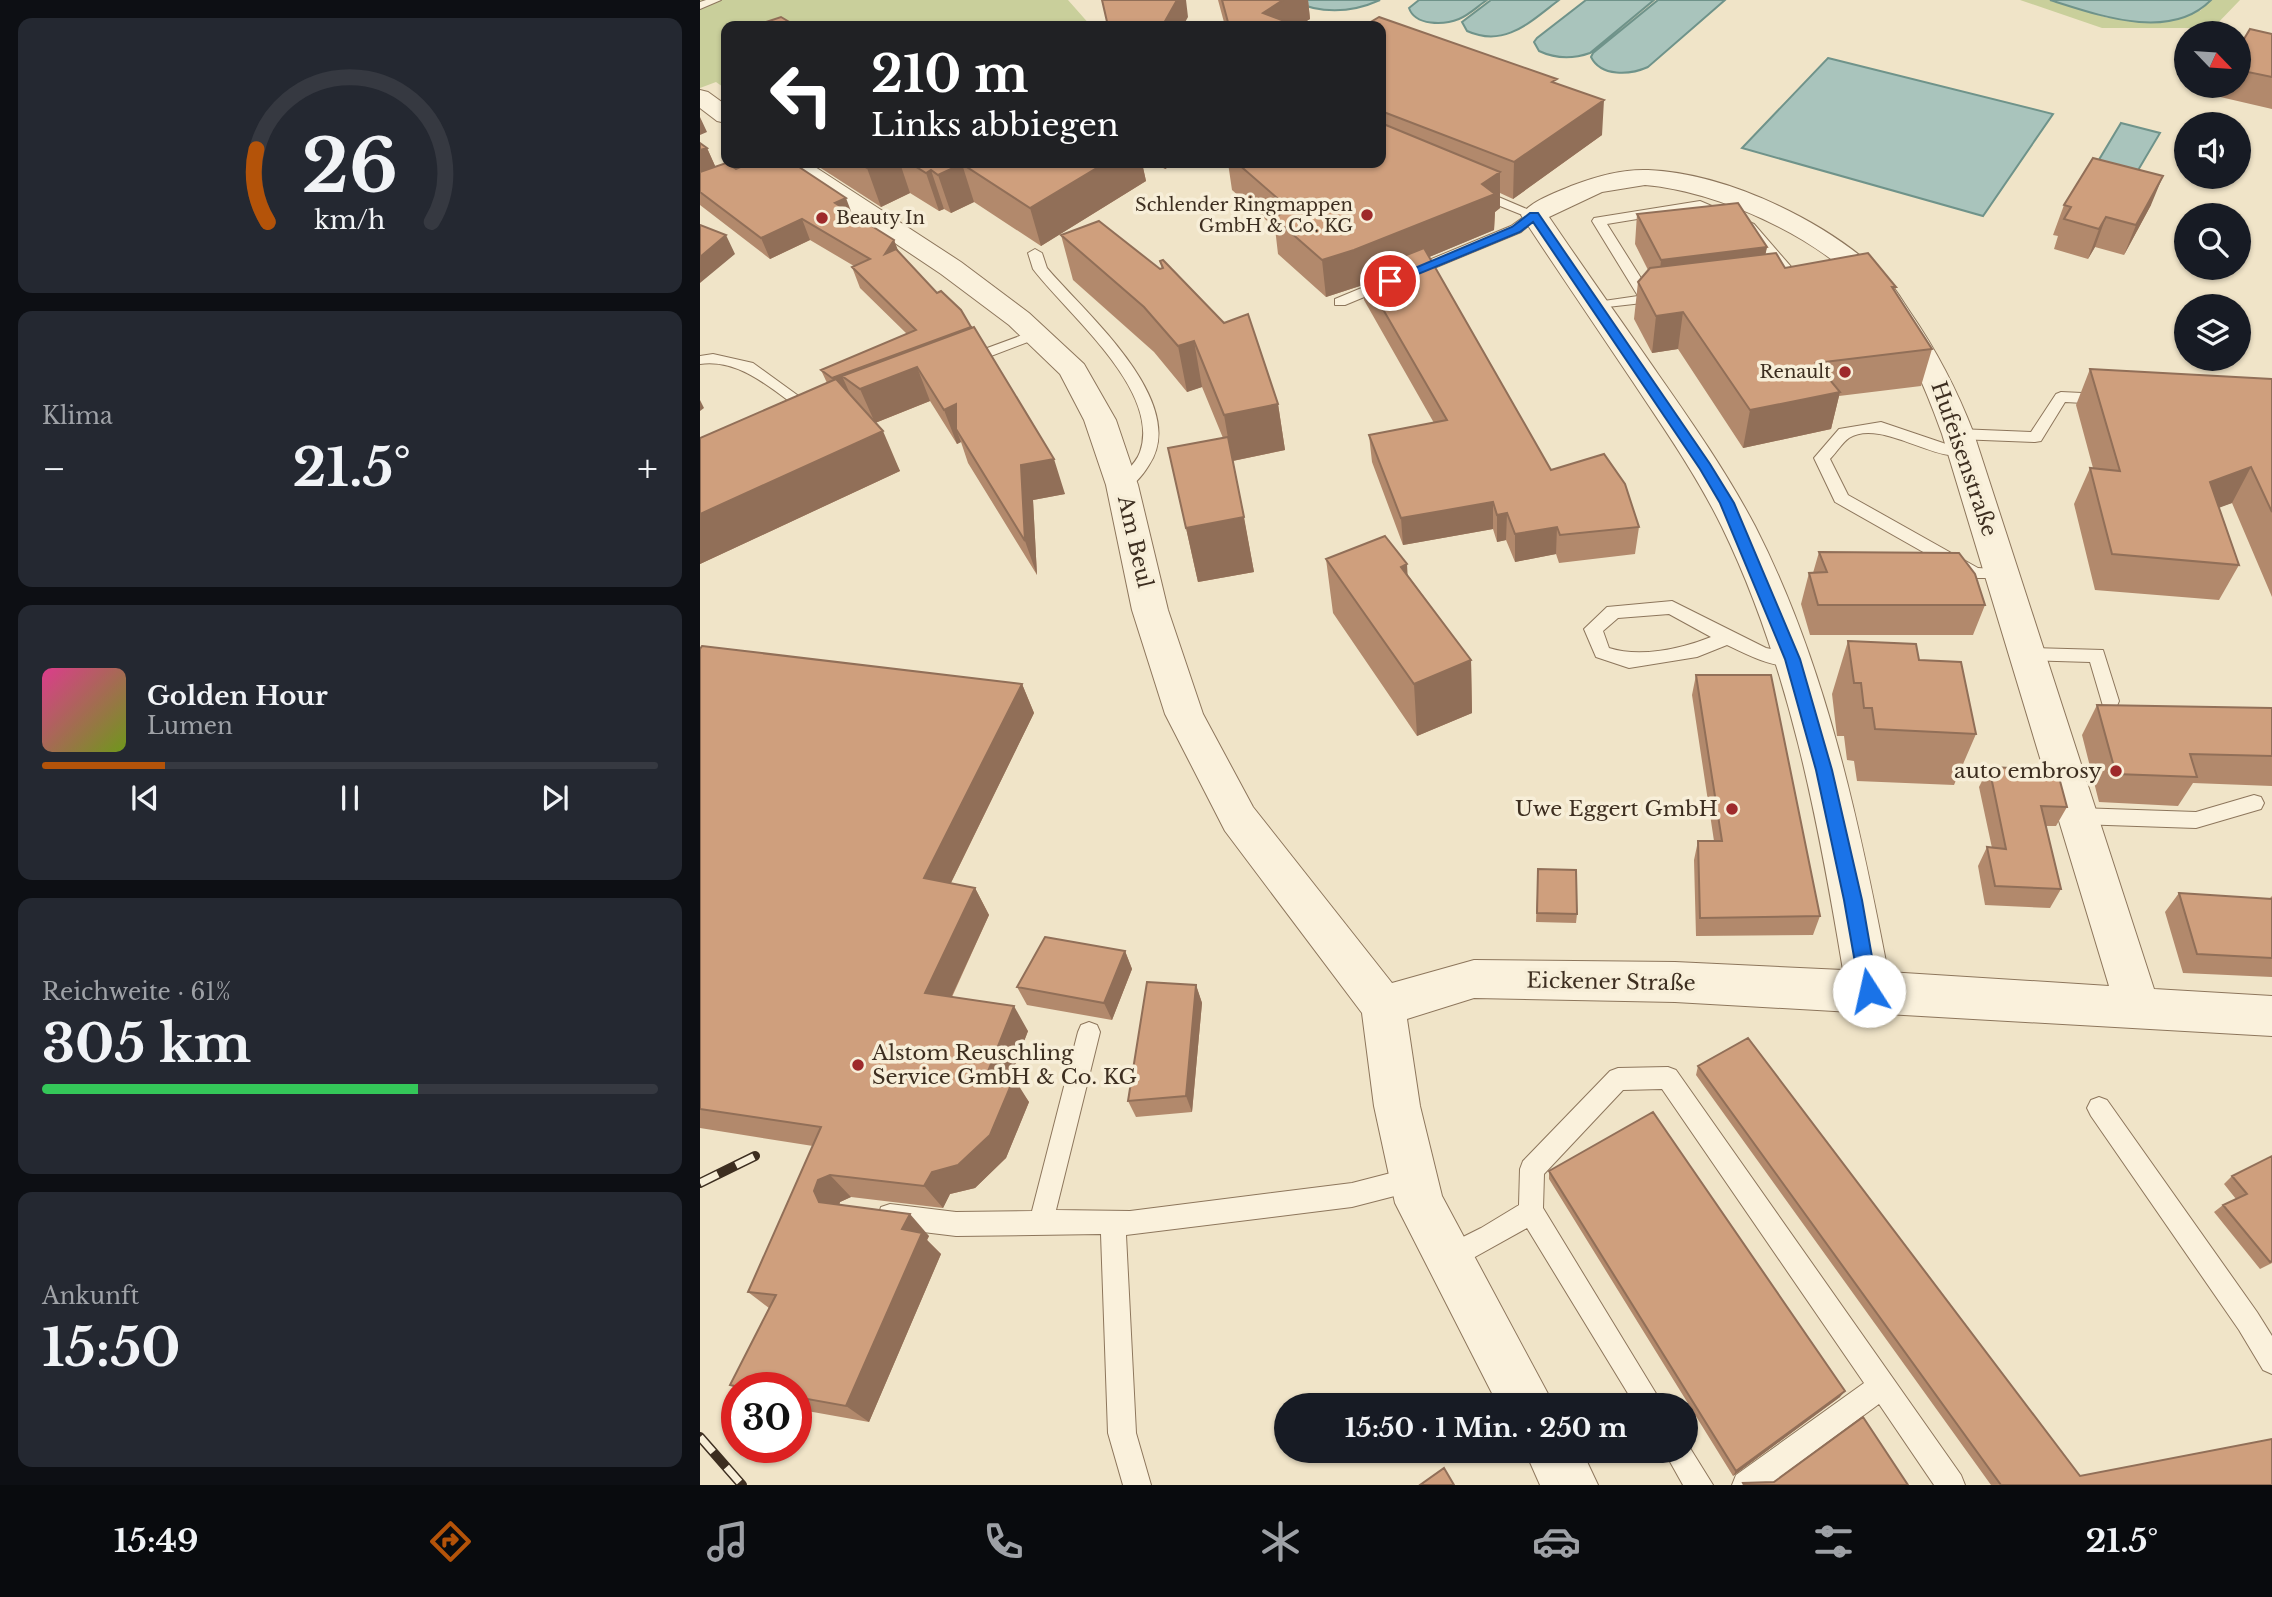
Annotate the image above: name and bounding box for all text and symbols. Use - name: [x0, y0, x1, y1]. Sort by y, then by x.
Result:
- north arrow: [2174, 21, 2250, 98]
- map controls: [2174, 21, 2251, 371]
- text: 210 m: [871, 44, 1029, 105]
- icon: left: [756, 49, 847, 140]
- text: Links abbiegen: [871, 105, 1119, 145]
- button: sound: [2174, 112, 2251, 189]
- text: 26: [302, 121, 398, 212]
- place label: Schlender Ringmappen GmbH & Co. KG: [1135, 194, 1353, 237]
- button: search: [2174, 203, 2251, 280]
- text: km/h: [315, 205, 385, 236]
- place label: Beauty In: [836, 207, 925, 229]
- marker: Schlender Ringmappen GmbH & Co. KG: [1359, 207, 1375, 223]
- marker: Beauty In: [814, 210, 830, 226]
- pin: [1360, 251, 1420, 311]
- icon: arrive: [1371, 262, 1409, 300]
- button: layers: [2174, 294, 2251, 371]
- place label: Renault: [1760, 361, 1831, 383]
- marker: Renault: [1837, 364, 1853, 380]
- street label: Hufeisenstraße: [1925, 378, 2003, 540]
- text: Klima: [42, 402, 113, 430]
- text: 21.5°: [292, 436, 411, 500]
- text: −: [42, 445, 66, 492]
- text: +: [637, 445, 658, 492]
- street label: Am Beul: [1112, 492, 1158, 591]
- text: Golden Hour: [147, 680, 328, 712]
- text: Lumen: [147, 712, 233, 740]
- place label: auto embrosy: [1954, 758, 2103, 784]
- marker: auto embrosy: [2108, 763, 2124, 779]
- icon: previous: [126, 779, 164, 817]
- icon: pause: [331, 779, 369, 817]
- icon: next: [536, 779, 574, 817]
- place label: Uwe Eggert GmbH: [1515, 796, 1718, 822]
- marker: Uwe Eggert GmbH: [1724, 801, 1740, 817]
- position arrow: [1832, 954, 1906, 1028]
- street label: Eickener Straße: [1526, 968, 1696, 996]
- text: Reichweite · 61%: [42, 978, 231, 1006]
- text: 305 km: [42, 1012, 251, 1076]
- place label: Alstom Reuschling Service GmbH & Co. KG: [871, 1040, 1137, 1090]
- marker: Alstom Reuschling Service GmbH & Co. KG: [850, 1057, 866, 1073]
- text: Ankunft: [42, 1282, 139, 1310]
- text: 15:50: [42, 1316, 181, 1380]
- speed limit sign: 30: [721, 1372, 812, 1463]
- text: 15:50 · 1 Min. · 250 m: [1345, 1412, 1627, 1444]
- icon: directions: [426, 1517, 475, 1566]
- icon: music: [703, 1517, 752, 1566]
- icon: phone: [979, 1517, 1028, 1566]
- icon: climate: [1256, 1517, 1305, 1566]
- icon: car: [1532, 1517, 1581, 1566]
- icon: filters: [1809, 1517, 1858, 1566]
- text: 15:49: [114, 1521, 199, 1561]
- text: 21.5°: [2085, 1521, 2158, 1561]

